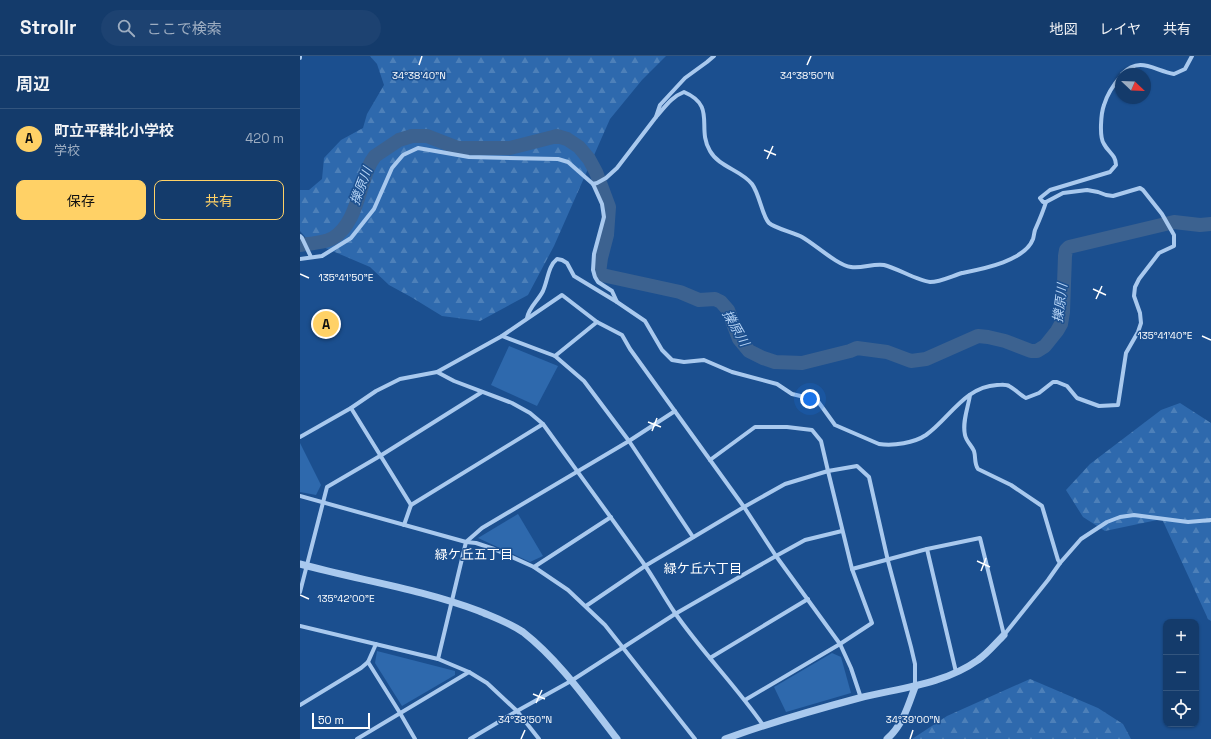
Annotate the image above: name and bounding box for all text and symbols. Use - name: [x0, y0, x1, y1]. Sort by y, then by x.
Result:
- search box: [101, 10, 381, 46]
- text: Strollr: [20, 15, 77, 40]
- icon: search: [115, 17, 137, 39]
- text: ここで検索: [147, 19, 222, 38]
- text: 地図: [1049, 20, 1077, 38]
- text: レイヤ: [1099, 20, 1141, 38]
- text: 共有: [1163, 20, 1191, 38]
- north arrow: [1115, 68, 1151, 104]
- text: 34°38'40"N: [392, 69, 446, 82]
- text: 34°38'50"N: [780, 69, 834, 82]
- text: 周辺: [16, 73, 50, 95]
- text: 町立平群北小学校: [54, 121, 174, 140]
- text: A: [25, 130, 33, 147]
- text: 420 m: [245, 130, 284, 147]
- text: 学校: [54, 142, 80, 159]
- water label: 擽原川: [346, 163, 377, 207]
- button: 保存: [16, 180, 146, 220]
- button: 共有: [154, 180, 284, 220]
- text: 135°41'50"E: [319, 271, 374, 284]
- water label: 擽原川: [1049, 281, 1071, 323]
- water label: 擽原川: [719, 307, 754, 351]
- pin: A: [313, 309, 339, 339]
- text: 135°41'40"E: [1138, 329, 1193, 342]
- your location: [800, 389, 820, 409]
- district label: 緑ケ丘五丁目: [435, 546, 513, 563]
- district label: 緑ケ丘六丁目: [664, 560, 742, 577]
- text: 135°42'00"E: [317, 592, 375, 605]
- map controls: [1163, 619, 1199, 727]
- button: +: [1163, 619, 1199, 655]
- button: −: [1163, 655, 1199, 691]
- button: locate: [1163, 691, 1199, 727]
- scale bar: [312, 711, 370, 730]
- text: 50 m: [318, 713, 344, 727]
- text: 34°38'50"N: [498, 713, 552, 726]
- text: 34°39'00"N: [886, 713, 940, 726]

